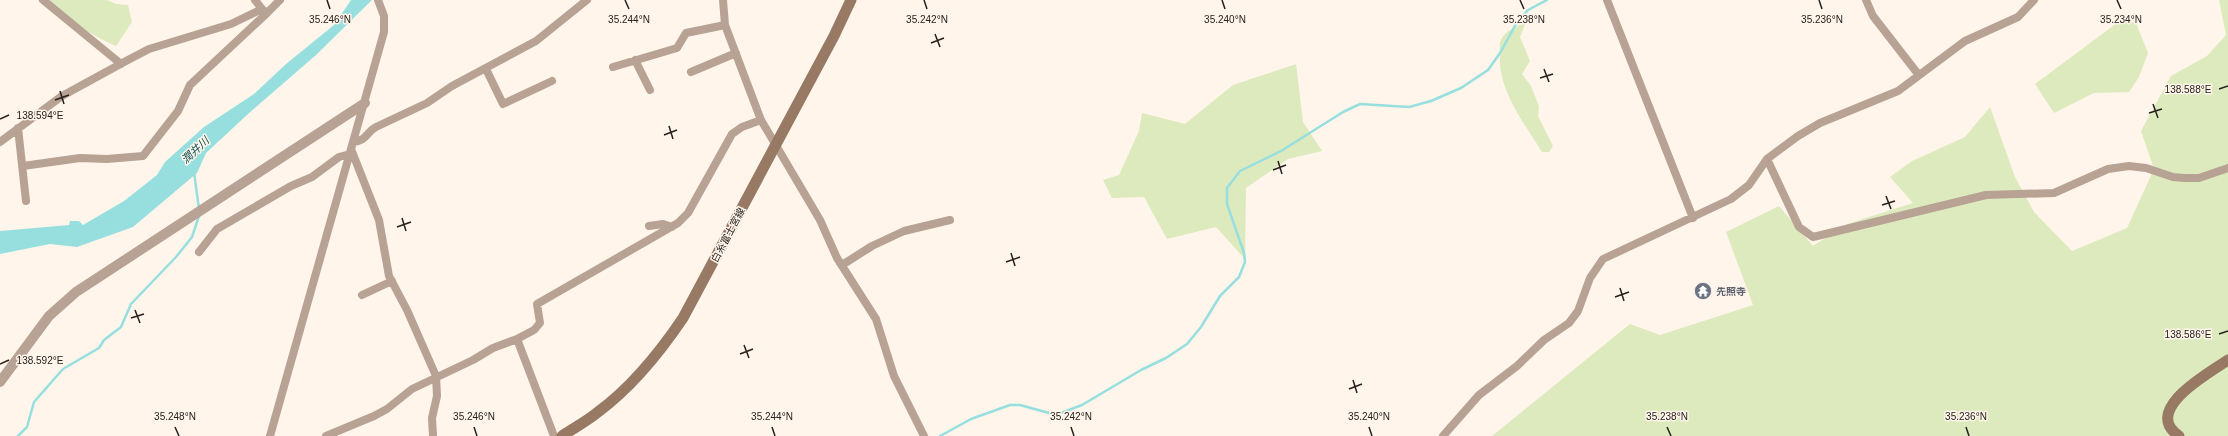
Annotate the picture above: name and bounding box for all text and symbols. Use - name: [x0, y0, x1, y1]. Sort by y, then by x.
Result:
- text: 35.246°N: [309, 14, 351, 25]
- text: 35.244°N: [608, 14, 650, 25]
- text: 35.242°N: [906, 14, 948, 25]
- text: 35.240°N: [1204, 14, 1246, 25]
- text: 35.238°N: [1503, 14, 1545, 25]
- text: 35.236°N: [1801, 14, 1843, 25]
- text: 35.234°N: [2100, 14, 2142, 25]
- text: 138.588°E: [2165, 84, 2212, 95]
- text: 138.594°E: [17, 110, 64, 121]
- water label: 潤井川: [179, 134, 212, 166]
- street label: 白糸富士宮線: [709, 206, 747, 264]
- temple icon: 先照寺: [1693, 281, 1713, 301]
- place label: 先照寺: [1716, 286, 1746, 297]
- text: 138.586°E: [2165, 329, 2212, 340]
- text: 138.592°E: [17, 355, 64, 366]
- text: 35.248°N: [154, 411, 196, 422]
- text: 35.246°N: [453, 411, 495, 422]
- text: 35.244°N: [751, 411, 793, 422]
- text: 35.242°N: [1050, 411, 1092, 422]
- text: 35.240°N: [1348, 411, 1390, 422]
- text: 35.238°N: [1646, 411, 1688, 422]
- text: 35.236°N: [1945, 411, 1987, 422]

